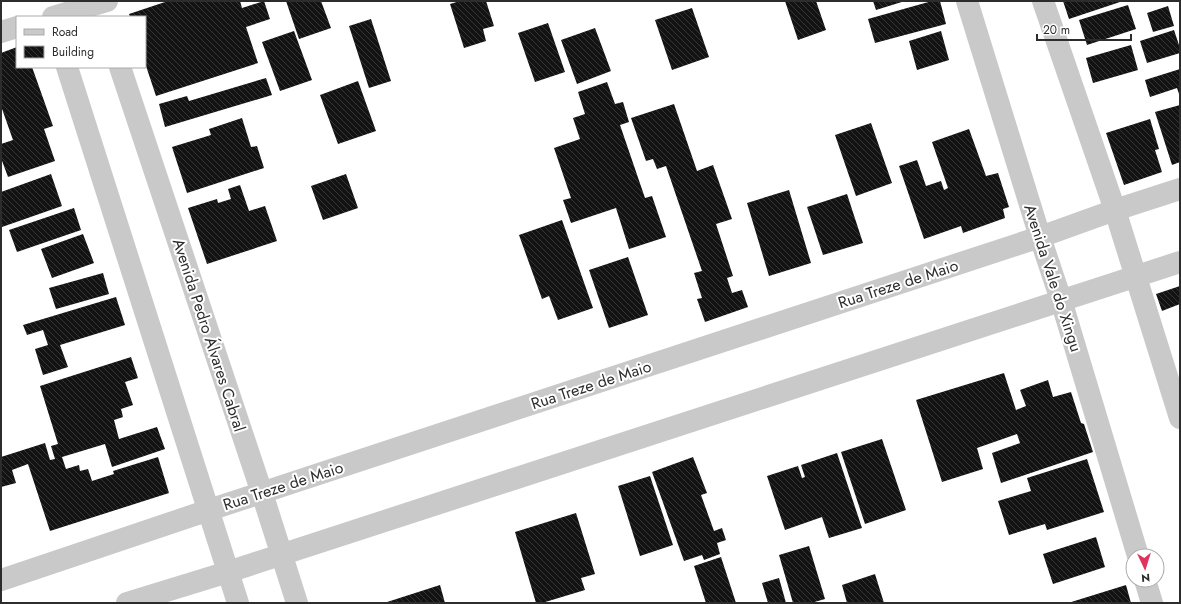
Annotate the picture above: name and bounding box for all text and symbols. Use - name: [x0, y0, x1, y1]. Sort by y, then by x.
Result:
- legend: [16, 16, 146, 68]
- scale bar: [1037, 16, 1131, 42]
- text: 20 m: [1043, 21, 1070, 39]
- text: Road: [52, 23, 78, 41]
- text: Building: [52, 43, 94, 61]
- street label: Avenida Vale do Xingu: [1018, 201, 1088, 355]
- street label: Avenida Pedro Álvares Cabral: [167, 236, 251, 434]
- street label: Rua Treze de Maio: [835, 254, 961, 314]
- street label: Rua Treze de Maio: [528, 355, 654, 415]
- street label: Rua Treze de Maio: [220, 456, 346, 516]
- north arrow: [1125, 548, 1165, 588]
- text: N: [1141, 570, 1151, 586]

